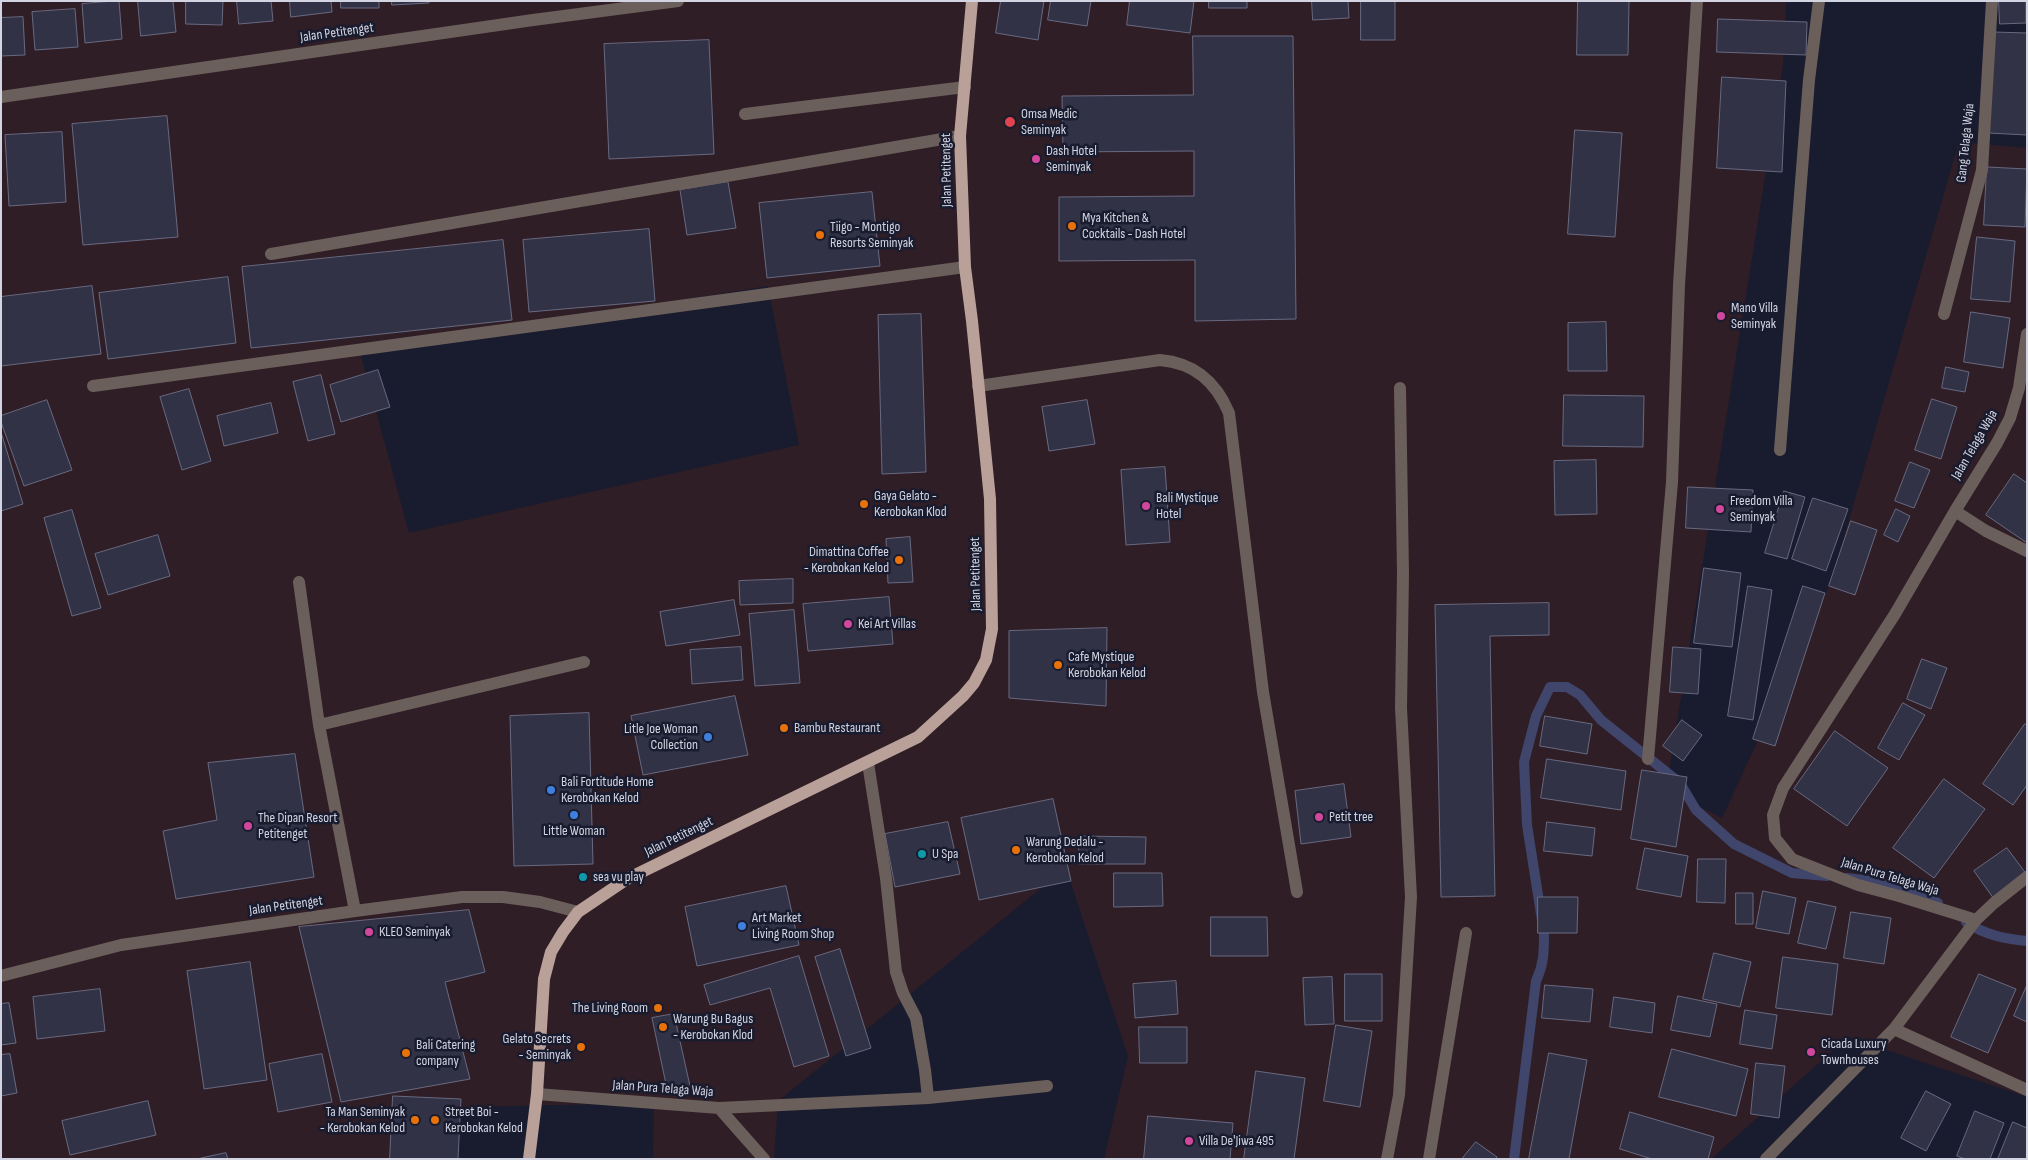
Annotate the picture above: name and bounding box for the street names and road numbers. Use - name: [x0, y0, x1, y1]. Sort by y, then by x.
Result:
- street label: Jalan Petitenget: [299, 20, 375, 46]
- street label: Gang Telaga Waja: [1953, 103, 1979, 183]
- street label: Jalan Petitenget: [938, 133, 956, 207]
- street label: Jalan Telaga Waja: [1948, 407, 2002, 483]
- street label: Jalan Petitenget: [967, 537, 985, 611]
- street label: Jalan Petitenget: [642, 813, 716, 861]
- street label: Jalan Pura Telaga Waja: [1839, 854, 1941, 900]
- street label: Jalan Petitenget: [248, 893, 324, 919]
- street label: Jalan Pura Telaga Waja: [612, 1077, 714, 1101]

